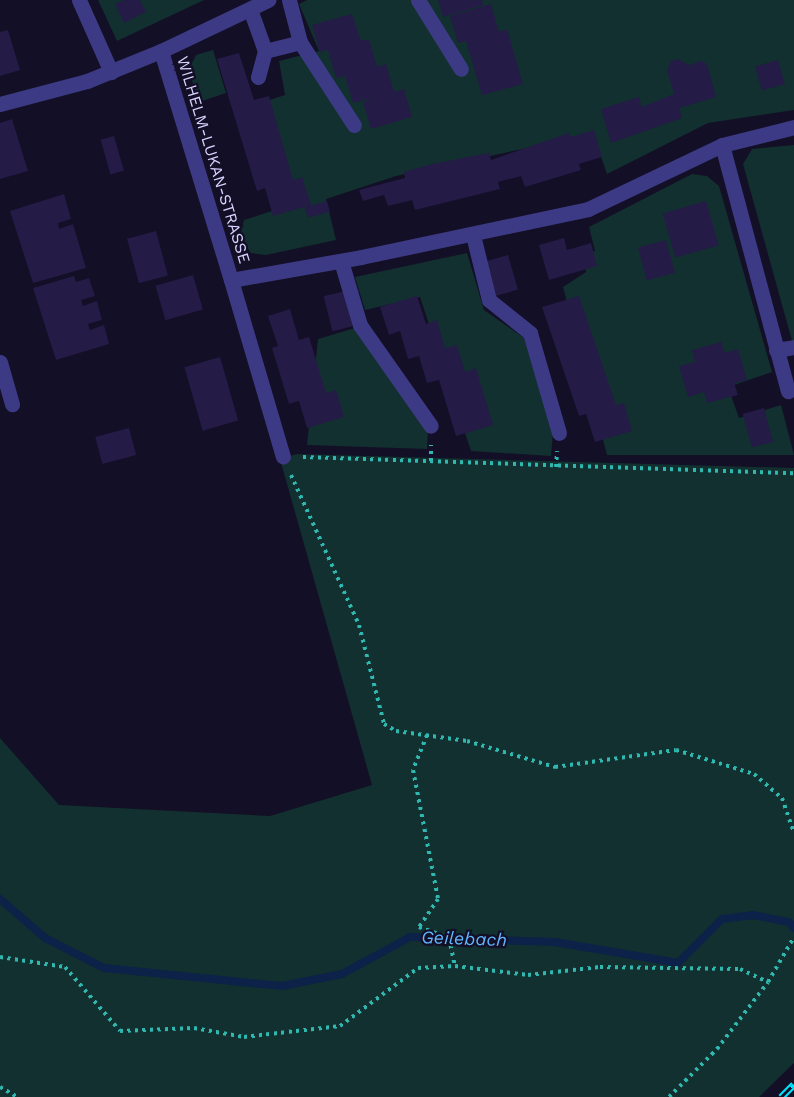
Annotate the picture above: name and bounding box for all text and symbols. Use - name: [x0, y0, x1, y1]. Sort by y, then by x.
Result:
- street label: WILHELM-LUKAN-STRASSE: [172, 54, 254, 266]
- water label: Geilebach: [421, 927, 507, 951]

